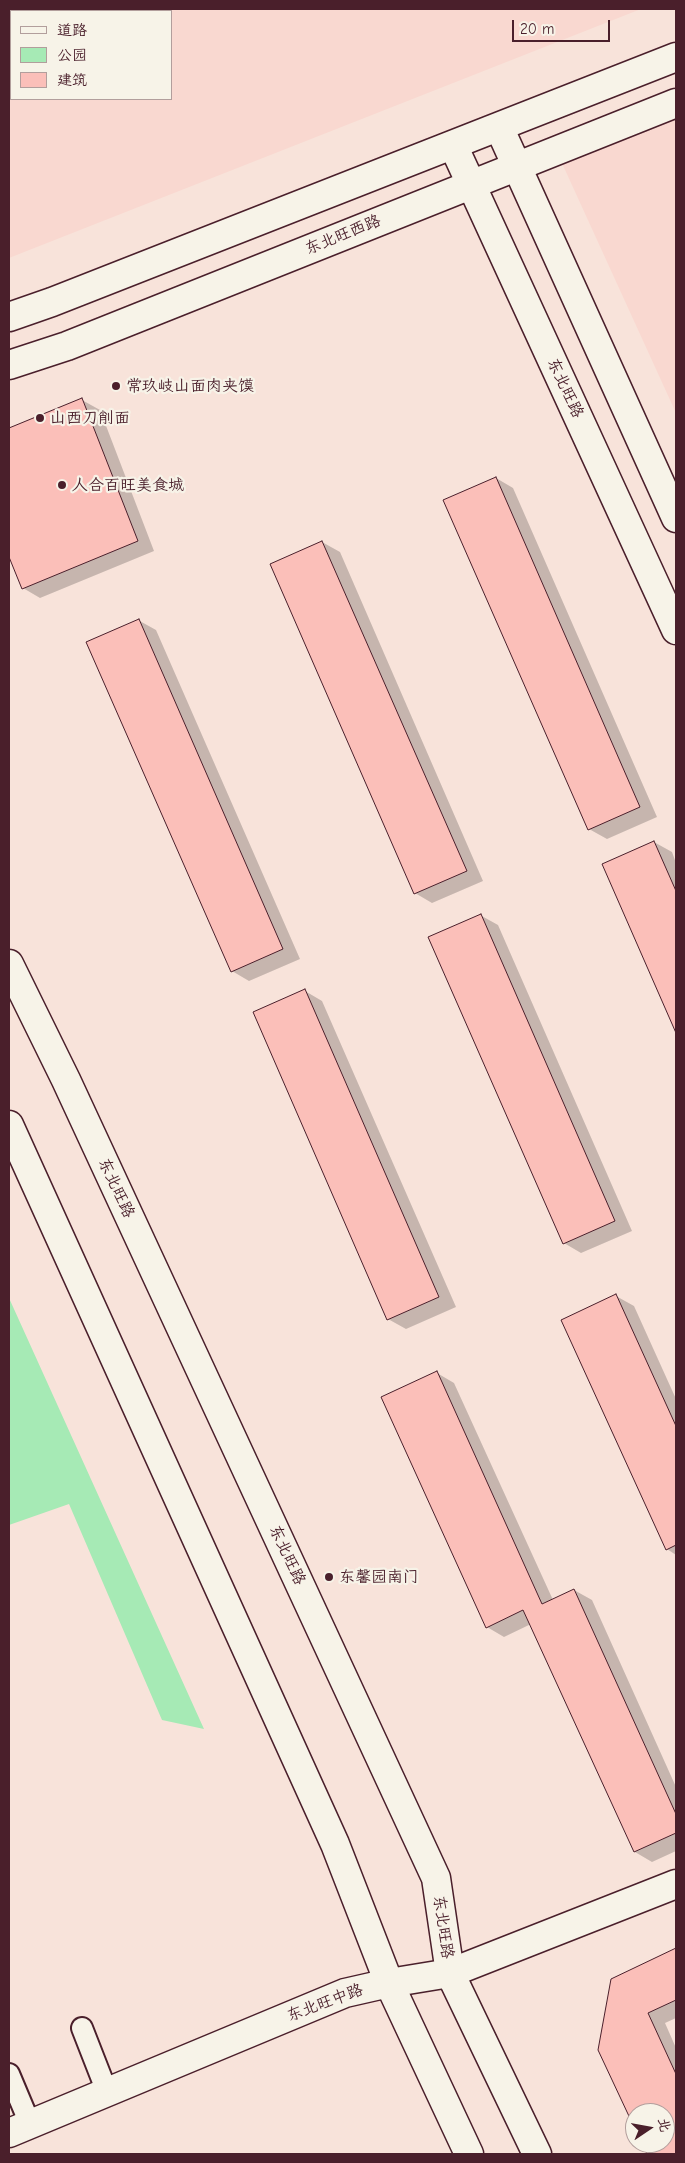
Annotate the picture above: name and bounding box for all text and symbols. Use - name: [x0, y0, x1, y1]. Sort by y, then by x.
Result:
- legend: [10, 10, 172, 100]
- scale bar: [515, 10, 612, 42]
- text: 20 m: [520, 20, 554, 38]
- text: 道路: [57, 21, 87, 39]
- text: 公园: [57, 46, 87, 64]
- text: 建筑: [57, 71, 87, 89]
- street label: 东北旺西路: [302, 211, 384, 259]
- street label: 东北旺路: [543, 355, 587, 421]
- place label: 常玖岐山面肉夹馍: [126, 376, 254, 396]
- marker: 常玖岐山面肉夹馍: [110, 380, 122, 392]
- place label: 山西刀削面: [50, 408, 130, 428]
- marker: 山西刀削面: [34, 412, 46, 424]
- place label: 人合百旺美食城: [72, 475, 184, 495]
- marker: 人合百旺美食城: [56, 479, 68, 491]
- street label: 东北旺路: [94, 1155, 138, 1221]
- street label: 东北旺路: [265, 1522, 309, 1588]
- place label: 东馨园南门: [339, 1567, 419, 1587]
- marker: 东馨园南门: [323, 1571, 335, 1583]
- street label: 东北旺路: [429, 1894, 457, 1960]
- street label: 东北旺中路: [284, 1980, 366, 2026]
- north arrow: [625, 2103, 675, 2153]
- text: 北: [654, 2116, 674, 2134]

